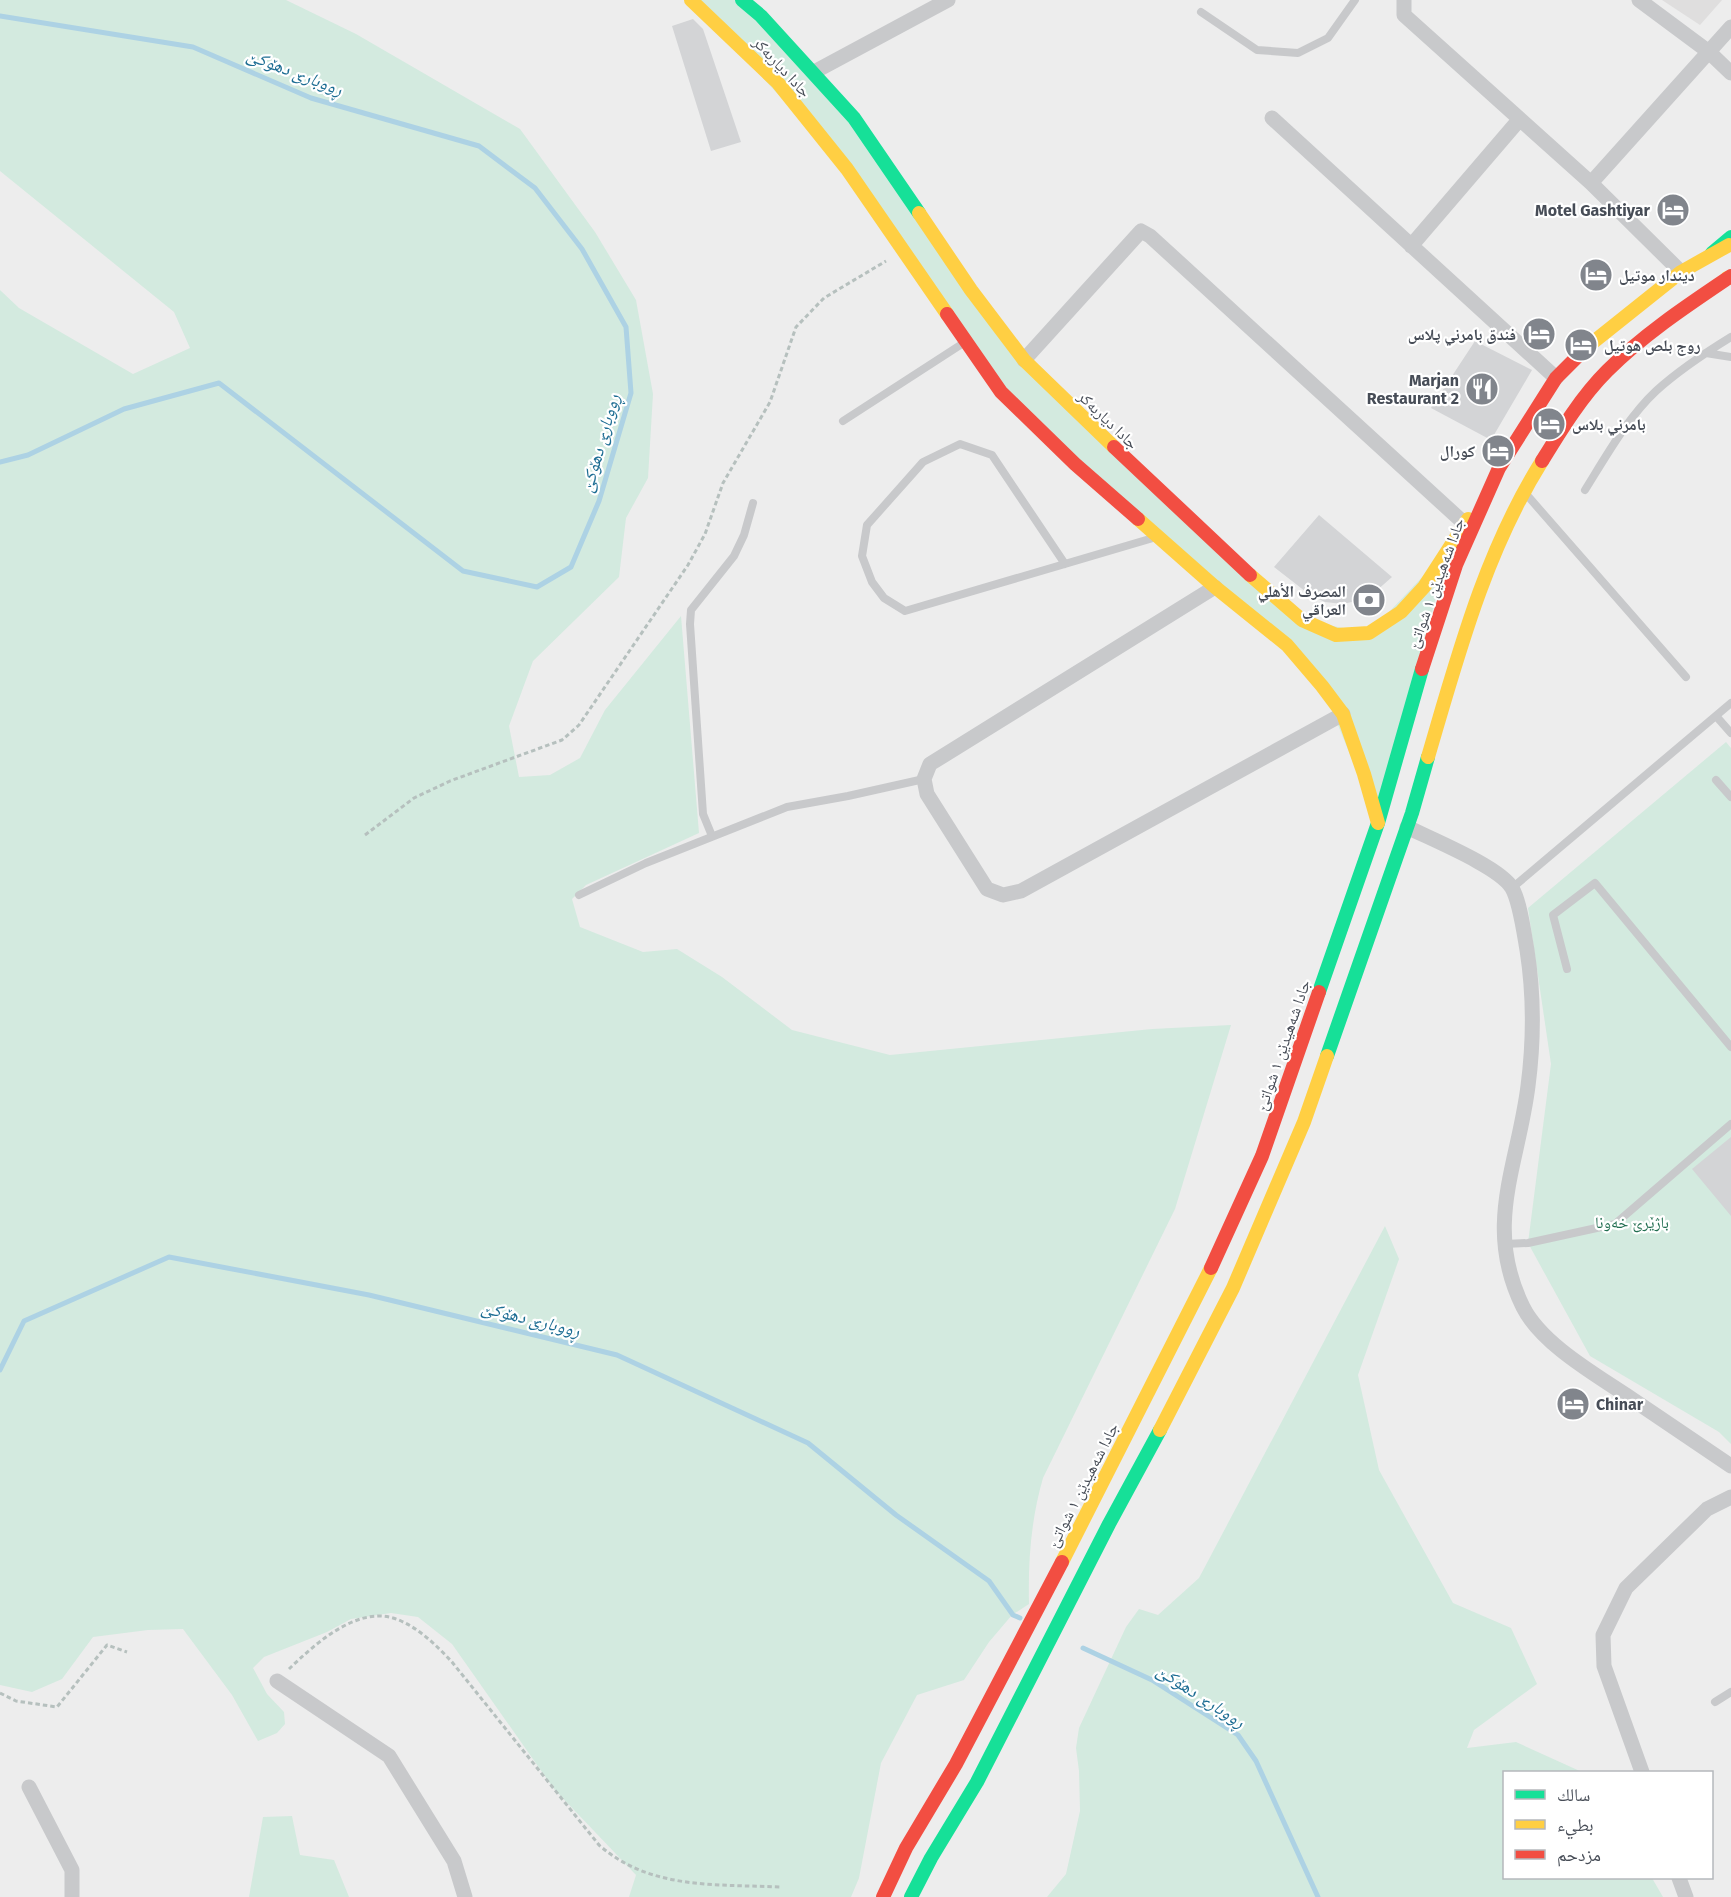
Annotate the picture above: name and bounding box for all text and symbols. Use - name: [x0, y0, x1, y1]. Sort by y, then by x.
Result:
- street label: جادا دیاربه‌كر: [748, 32, 815, 101]
- water label: ڕووبارێ دهۆكێ: [243, 44, 346, 103]
- hotel icon: Motel Gashtiyar: [1655, 192, 1691, 228]
- place label: Motel Gashtiyar: [1535, 201, 1651, 220]
- hotel icon: ديندار موتيل: [1578, 257, 1614, 293]
- place label: ديندار موتيل: [1619, 266, 1695, 285]
- hotel icon: فندق بامرني پلاس: [1521, 316, 1557, 352]
- place label: فندق بامرني پلاس: [1408, 325, 1516, 346]
- hotel icon: روج بلص هوتيل: [1563, 327, 1599, 363]
- place label: روج بلص هوتيل: [1604, 336, 1701, 356]
- place label: Marjan Restaurant 2: [1367, 371, 1459, 408]
- restaurant icon: Marjan Restaurant 2: [1464, 371, 1500, 407]
- street label: جادا دیاربه‌كر: [1073, 386, 1142, 453]
- water label: ڕووبارێ دهۆكێ: [576, 391, 627, 495]
- hotel icon: بامرني بلاس: [1531, 406, 1567, 442]
- place label: بامرني بلاس: [1572, 415, 1646, 436]
- hotel icon: كورال: [1480, 433, 1516, 469]
- place label: كورال: [1440, 442, 1475, 461]
- street label: جادا شەهیدێن ١ شواتێ: [1404, 515, 1469, 651]
- place label: المصرف الأهلي العراقي: [1258, 582, 1346, 621]
- bank icon: المصرف الأهلي العراقي: [1351, 582, 1387, 618]
- street label: جادا شەهیدێن ١ شواتێ: [1252, 977, 1315, 1113]
- park label: باژێرێ خه‌ونا: [1595, 1213, 1669, 1233]
- water label: ڕووبارێ دهۆكێ: [479, 1296, 583, 1345]
- hotel icon: Chinar: [1555, 1386, 1591, 1422]
- place label: Chinar: [1596, 1395, 1644, 1414]
- street label: جادا شەهیدێن ١ شواتێ: [1043, 1420, 1123, 1551]
- water label: ڕووبارێ دهۆكێ: [1151, 1659, 1249, 1735]
- legend: [1503, 1771, 1713, 1879]
- text: سالك: [1557, 1784, 1590, 1806]
- text: بطيء: [1557, 1814, 1594, 1840]
- text: مزدحم: [1557, 1844, 1601, 1867]

